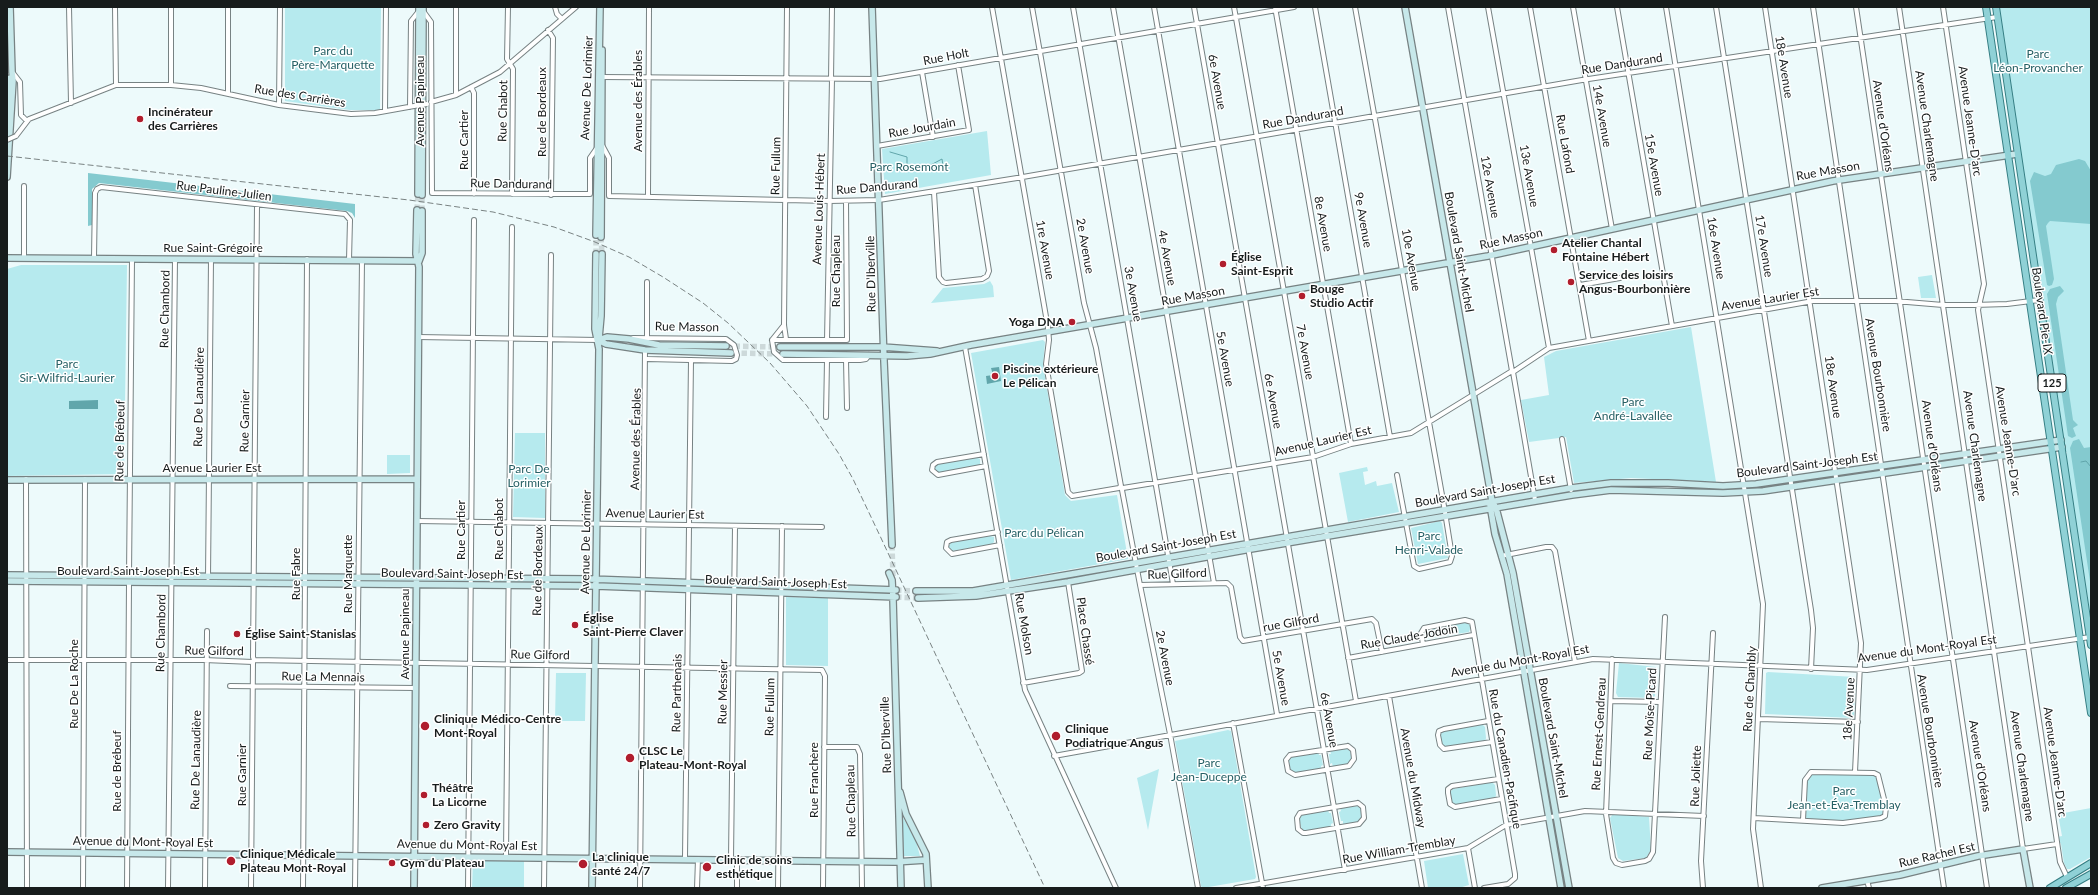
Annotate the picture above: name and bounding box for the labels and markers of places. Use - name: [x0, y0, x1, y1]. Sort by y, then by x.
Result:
- place label: Incinérateur des Carrières: [148, 105, 218, 133]
- marker: Incinérateur des Carrières: [135, 114, 145, 124]
- place label: Atelier Chantal Fontaine Hébert: [1562, 236, 1649, 264]
- marker: Atelier Chantal Fontaine Hébert: [1549, 245, 1559, 255]
- place label: Église Saint-Esprit: [1231, 250, 1293, 278]
- marker: Église Saint-Esprit: [1218, 259, 1228, 269]
- place label: Service des loisirs Angus-Bourbonnière: [1579, 268, 1690, 296]
- marker: Service des loisirs Angus-Bourbonnière: [1566, 277, 1576, 287]
- place label: Bouge Studio Actif: [1310, 282, 1373, 310]
- marker: Bouge Studio Actif: [1297, 291, 1307, 301]
- place label: Yoga DNA: [1009, 315, 1064, 329]
- marker: Yoga DNA: [1067, 317, 1077, 327]
- place label: Piscine extérieure Le Pélican: [1003, 362, 1098, 390]
- marker: Piscine extérieure Le Pélican: [990, 371, 1000, 381]
- place label: Église Saint-Pierre Claver: [583, 611, 683, 639]
- marker: Église Saint-Pierre Claver: [570, 620, 580, 630]
- place label: Église Saint-Stanislas: [245, 627, 356, 641]
- marker: Église Saint-Stanislas: [232, 629, 242, 639]
- place label: Clinique Médico-Centre Mont-Royal: [434, 712, 561, 740]
- marker: Clinique Médico-Centre Mont-Royal: [419, 720, 431, 732]
- place label: Clinique Podiatrique Angus: [1065, 722, 1163, 750]
- marker: Clinique Podiatrique Angus: [1050, 730, 1062, 742]
- place label: CLSC Le Plateau-Mont-Royal: [639, 744, 746, 772]
- marker: CLSC Le Plateau-Mont-Royal: [624, 752, 636, 764]
- place label: Théâtre La Licorne: [432, 781, 487, 809]
- marker: Théâtre La Licorne: [419, 790, 429, 800]
- place label: Zero Gravity: [434, 818, 501, 832]
- marker: Zero Gravity: [421, 820, 431, 830]
- place label: Clinique Médicale Plateau Mont-Royal: [240, 847, 346, 875]
- place label: La clinique santé 24/7: [592, 850, 650, 878]
- place label: Clinic de soins esthétique: [716, 853, 792, 881]
- marker: Clinique Médicale Plateau Mont-Royal: [225, 855, 237, 867]
- place label: Gym du Plateau: [400, 856, 484, 870]
- marker: Gym du Plateau: [387, 858, 397, 868]
- marker: La clinique santé 24/7: [577, 858, 589, 870]
- marker: Clinic de soins esthétique: [701, 861, 713, 873]

